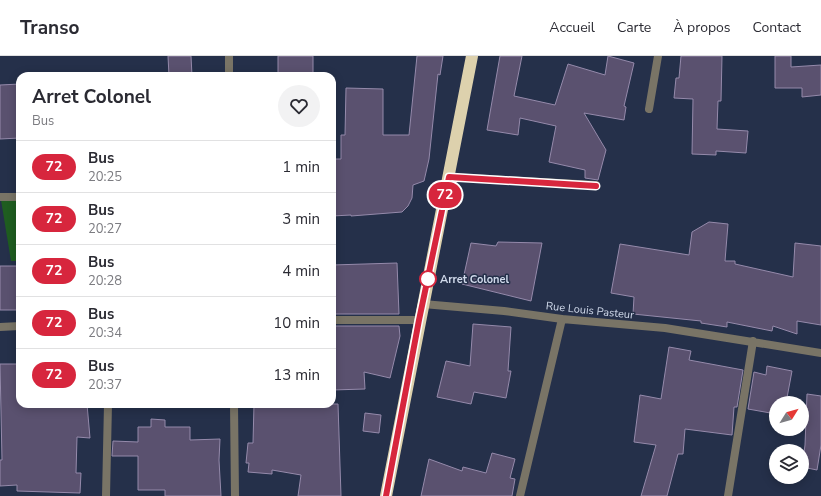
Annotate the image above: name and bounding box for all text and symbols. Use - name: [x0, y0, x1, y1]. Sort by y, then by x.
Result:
- text: Transo: [20, 15, 79, 41]
- text: Accueil: [549, 18, 595, 37]
- text: Carte: [617, 18, 651, 37]
- text: À propos: [673, 18, 731, 37]
- text: Contact: [753, 18, 801, 37]
- text: Arret Colonel: [32, 84, 151, 110]
- button: heart: [278, 85, 320, 127]
- text: Bus: [32, 112, 54, 130]
- text: Bus: [88, 148, 114, 168]
- text: 72: [46, 157, 62, 176]
- text: 1 min: [282, 157, 320, 177]
- text: 20:25: [88, 168, 122, 186]
- line badge: 72: [427, 182, 463, 208]
- text: 72: [437, 185, 453, 204]
- text: Bus: [88, 200, 114, 220]
- text: 72: [46, 209, 62, 228]
- text: 3 min: [282, 209, 320, 229]
- text: 20:27: [88, 220, 122, 238]
- text: Bus: [88, 252, 114, 272]
- text: 72: [46, 261, 62, 280]
- text: 4 min: [282, 261, 320, 281]
- marker: Arret Colonel: [419, 270, 437, 288]
- text: 20:28: [88, 272, 122, 290]
- place label: Arret Colonel: [440, 272, 509, 287]
- street label: Rue Louis Pasteur: [545, 298, 635, 323]
- text: Bus: [88, 304, 114, 324]
- text: 72: [46, 313, 62, 332]
- text: 10 min: [273, 313, 320, 333]
- text: 20:34: [88, 324, 122, 342]
- text: Bus: [88, 356, 114, 376]
- text: 72: [46, 365, 62, 384]
- text: 13 min: [273, 365, 320, 385]
- text: 20:37: [88, 376, 122, 394]
- north arrow: [769, 396, 809, 436]
- map controls: [769, 396, 809, 484]
- button: layers: [769, 444, 809, 484]

